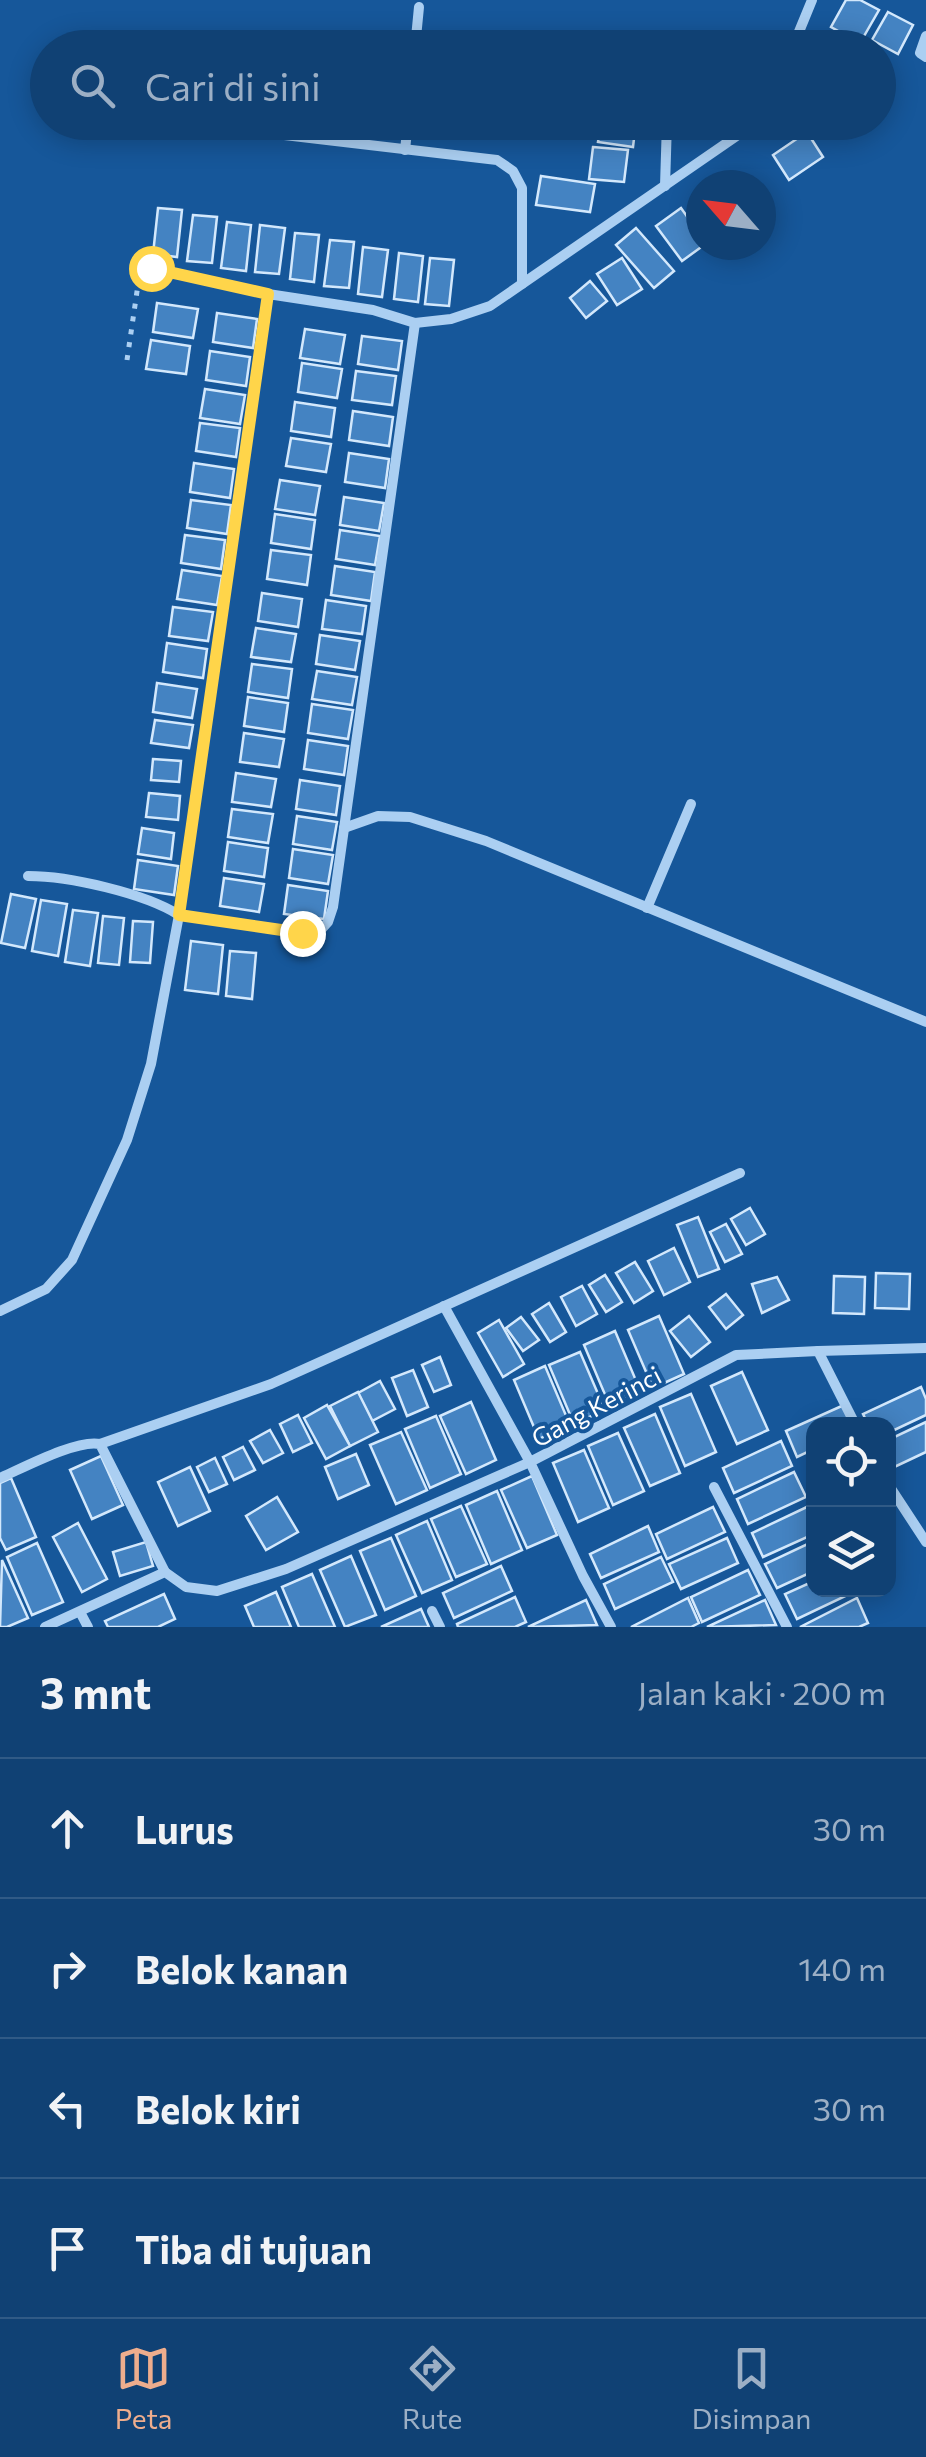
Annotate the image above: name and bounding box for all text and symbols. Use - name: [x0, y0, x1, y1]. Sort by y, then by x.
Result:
- search box: [30, 30, 896, 140]
- icon: search: [65, 58, 120, 113]
- text: Cari di sini: [145, 62, 321, 109]
- north arrow: [686, 170, 776, 260]
- route start: [129, 246, 175, 292]
- route end: [280, 911, 326, 957]
- street label: Gang Kerinci: [526, 1359, 666, 1453]
- map controls: [806, 1417, 896, 1597]
- button: locate: [806, 1417, 896, 1507]
- button: layers: [806, 1507, 896, 1597]
- text: 3 mnt: [40, 1666, 151, 1718]
- text: Jalan kaki · 200 m: [638, 1672, 886, 1712]
- icon: ahead: [40, 1801, 95, 1856]
- text: Lurus: [135, 1805, 234, 1852]
- text: 30 m: [813, 1808, 886, 1848]
- icon: right: [40, 1941, 95, 1996]
- text: Belok kanan: [135, 1945, 348, 1992]
- text: 140 m: [798, 1948, 886, 1988]
- icon: left: [40, 2081, 95, 2136]
- text: Belok kiri: [135, 2085, 301, 2132]
- text: 30 m: [813, 2088, 886, 2128]
- icon: arrive: [40, 2221, 95, 2276]
- text: Tiba di tujuan: [135, 2225, 372, 2272]
- tab: Peta: [115, 2341, 173, 2435]
- tab: Rute: [402, 2341, 462, 2435]
- tab: Disimpan: [692, 2341, 811, 2435]

